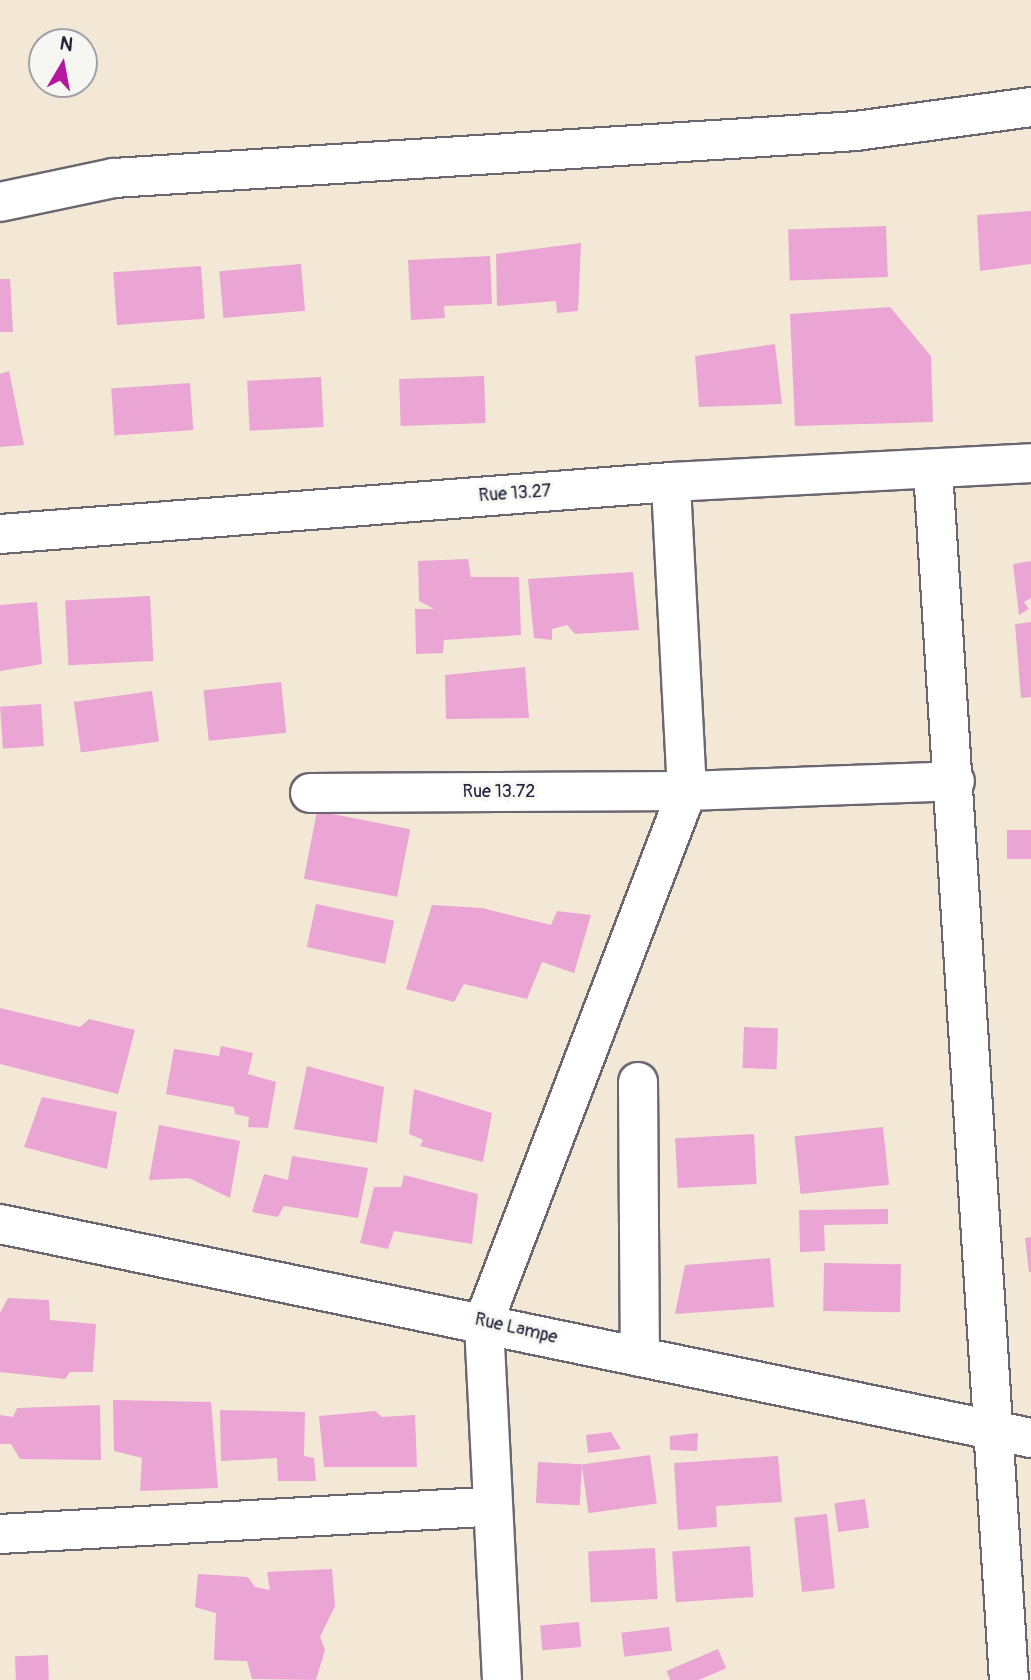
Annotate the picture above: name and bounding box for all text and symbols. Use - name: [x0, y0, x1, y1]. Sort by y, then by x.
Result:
- north arrow: [28, 28, 98, 98]
- text: N: [58, 31, 75, 57]
- street label: Rue 13.27: [478, 481, 552, 507]
- street label: Rue 13.72: [463, 781, 535, 803]
- street label: Rue Lampe: [473, 1309, 559, 1349]

